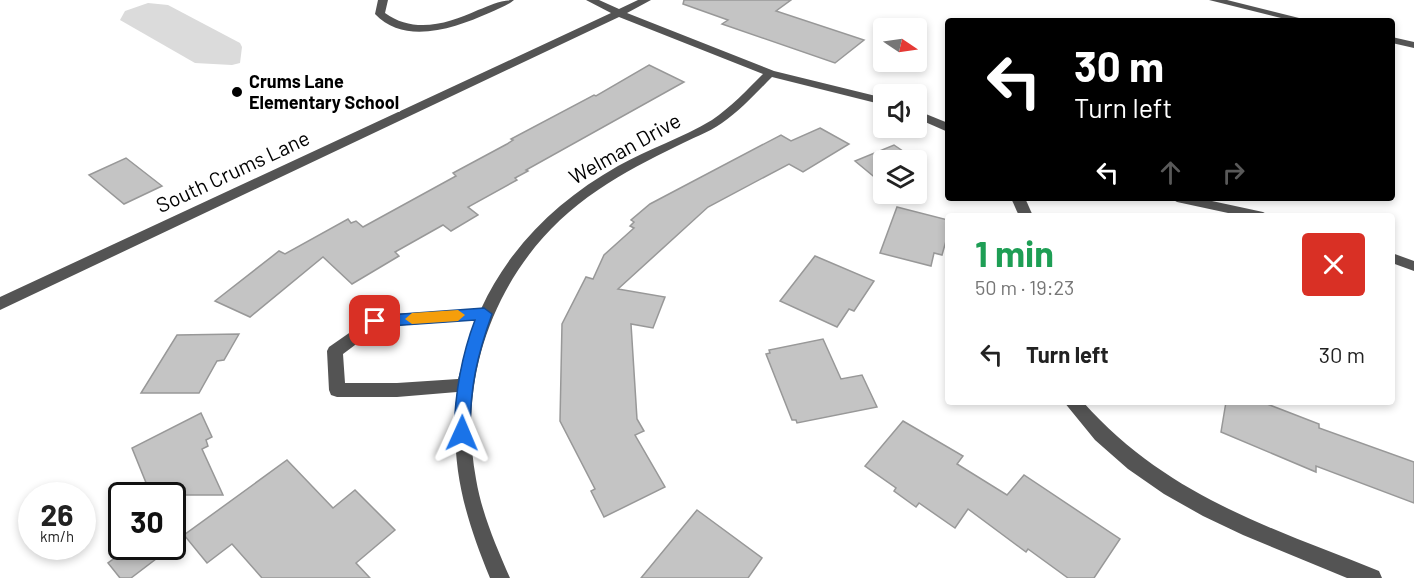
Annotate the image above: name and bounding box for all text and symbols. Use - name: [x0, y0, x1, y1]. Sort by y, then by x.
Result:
- north arrow: [873, 18, 927, 72]
- map controls: [873, 18, 927, 204]
- text: 30 m: [1074, 40, 1164, 90]
- icon: left: [975, 42, 1053, 120]
- place label: Crums Lane Elementary School: [249, 70, 399, 113]
- button: sound: [873, 84, 927, 138]
- marker: Crums Lane Elementary School: [230, 85, 244, 99]
- text: Turn left: [1074, 91, 1172, 123]
- street label: Welman Drive: [564, 107, 684, 189]
- street label: South Crums Lane: [152, 124, 313, 217]
- button: layers: [873, 150, 927, 204]
- icon: left: [1091, 156, 1124, 189]
- icon: ahead: [1154, 156, 1187, 189]
- icon: right: [1217, 156, 1250, 189]
- text: 1 min: [975, 231, 1054, 274]
- button: close: [1302, 233, 1365, 296]
- text: 50 m · 19:23: [975, 275, 1074, 299]
- pin: [349, 295, 400, 346]
- icon: arrive: [358, 304, 391, 337]
- icon: left: [975, 338, 1008, 371]
- text: Turn left: [1026, 341, 1109, 367]
- text: 30 m: [1319, 341, 1365, 367]
- position arrow: [430, 401, 494, 465]
- speed limit sign: 30: [108, 482, 186, 560]
- text: 26: [41, 496, 73, 532]
- text: km/h: [40, 527, 74, 545]

